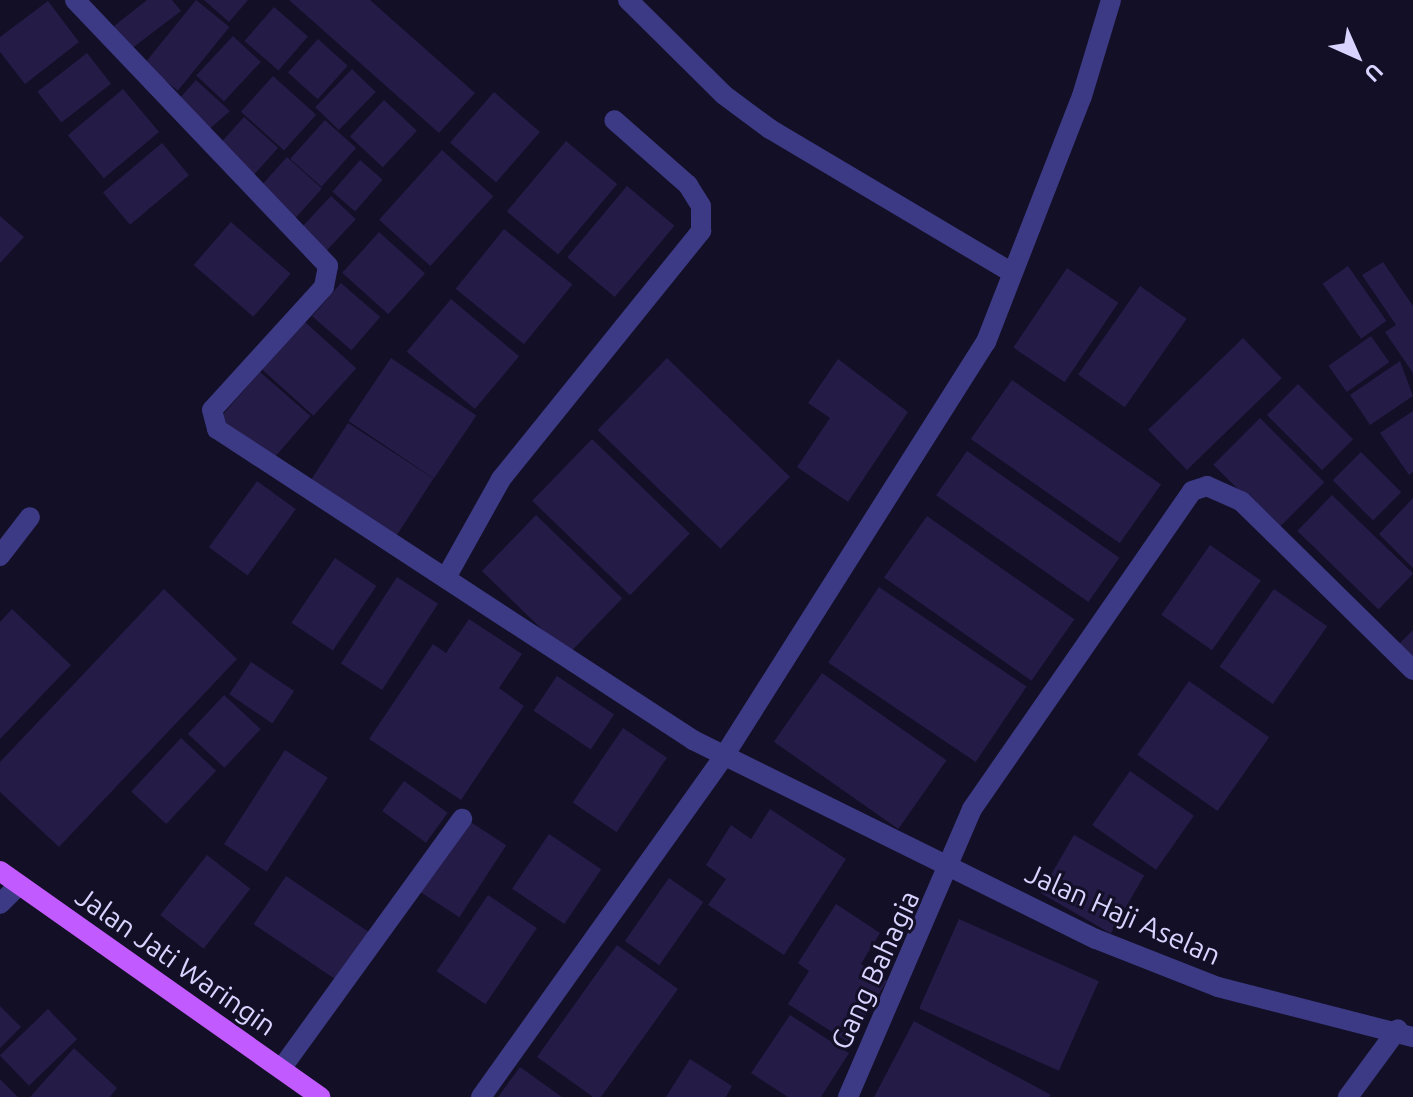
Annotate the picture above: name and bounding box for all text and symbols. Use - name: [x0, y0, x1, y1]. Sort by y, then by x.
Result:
- north arrow: [1317, 16, 1397, 96]
- text: U: [1360, 59, 1389, 88]
- street label: Jalan Haji Aselan: [1020, 856, 1226, 972]
- street label: Jalan Jati Waringin: [69, 879, 283, 1043]
- street label: Gang Bahagia: [824, 885, 926, 1055]

